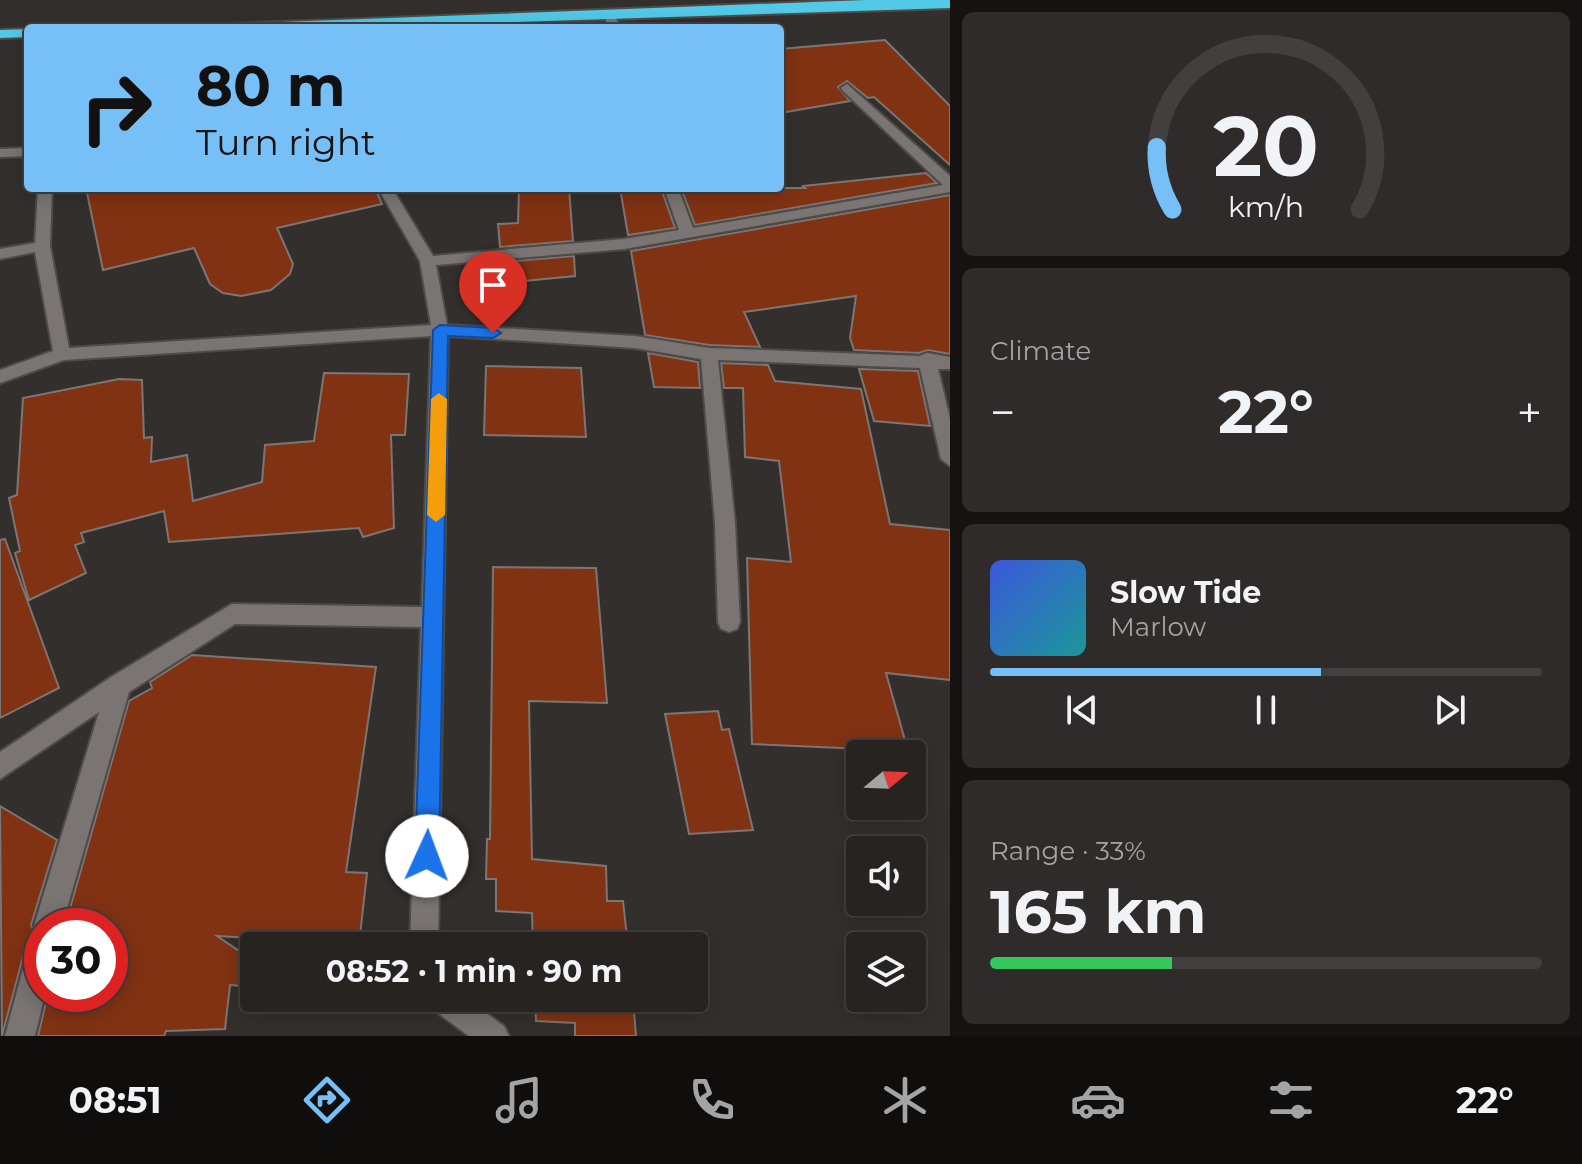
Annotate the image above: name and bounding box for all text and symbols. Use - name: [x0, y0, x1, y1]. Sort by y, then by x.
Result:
- text: 80 m: [196, 52, 346, 120]
- icon: right: [64, 56, 168, 160]
- text: 20: [1213, 95, 1319, 197]
- text: Turn right: [196, 120, 376, 164]
- text: km/h: [1228, 189, 1304, 224]
- pin: [459, 251, 527, 333]
- icon: arrive: [471, 263, 515, 307]
- text: Climate: [990, 335, 1091, 367]
- text: 22°: [1218, 375, 1314, 448]
- text: −: [990, 385, 1015, 439]
- text: +: [1517, 385, 1542, 439]
- text: Slow Tide: [1110, 574, 1261, 611]
- text: Marlow: [1110, 611, 1206, 643]
- icon: previous: [1060, 688, 1104, 732]
- icon: pause: [1244, 688, 1288, 732]
- icon: next: [1428, 688, 1472, 732]
- north arrow: [846, 740, 926, 820]
- map controls: [846, 740, 926, 1012]
- position arrow: [385, 814, 469, 898]
- text: Range · 33%: [990, 835, 1146, 867]
- button: sound: [846, 836, 926, 916]
- text: 165 km: [990, 875, 1206, 948]
- speed limit sign: 30: [24, 908, 128, 1012]
- button: layers: [846, 932, 926, 1012]
- text: 08:52 · 1 min · 90 m: [326, 953, 622, 990]
- icon: directions: [299, 1072, 355, 1128]
- icon: music: [491, 1072, 547, 1128]
- icon: phone: [684, 1072, 740, 1128]
- icon: climate: [877, 1072, 933, 1128]
- icon: car: [1070, 1072, 1126, 1128]
- icon: filters: [1263, 1072, 1319, 1128]
- text: 08:51: [68, 1078, 162, 1122]
- text: 22°: [1456, 1078, 1514, 1122]

